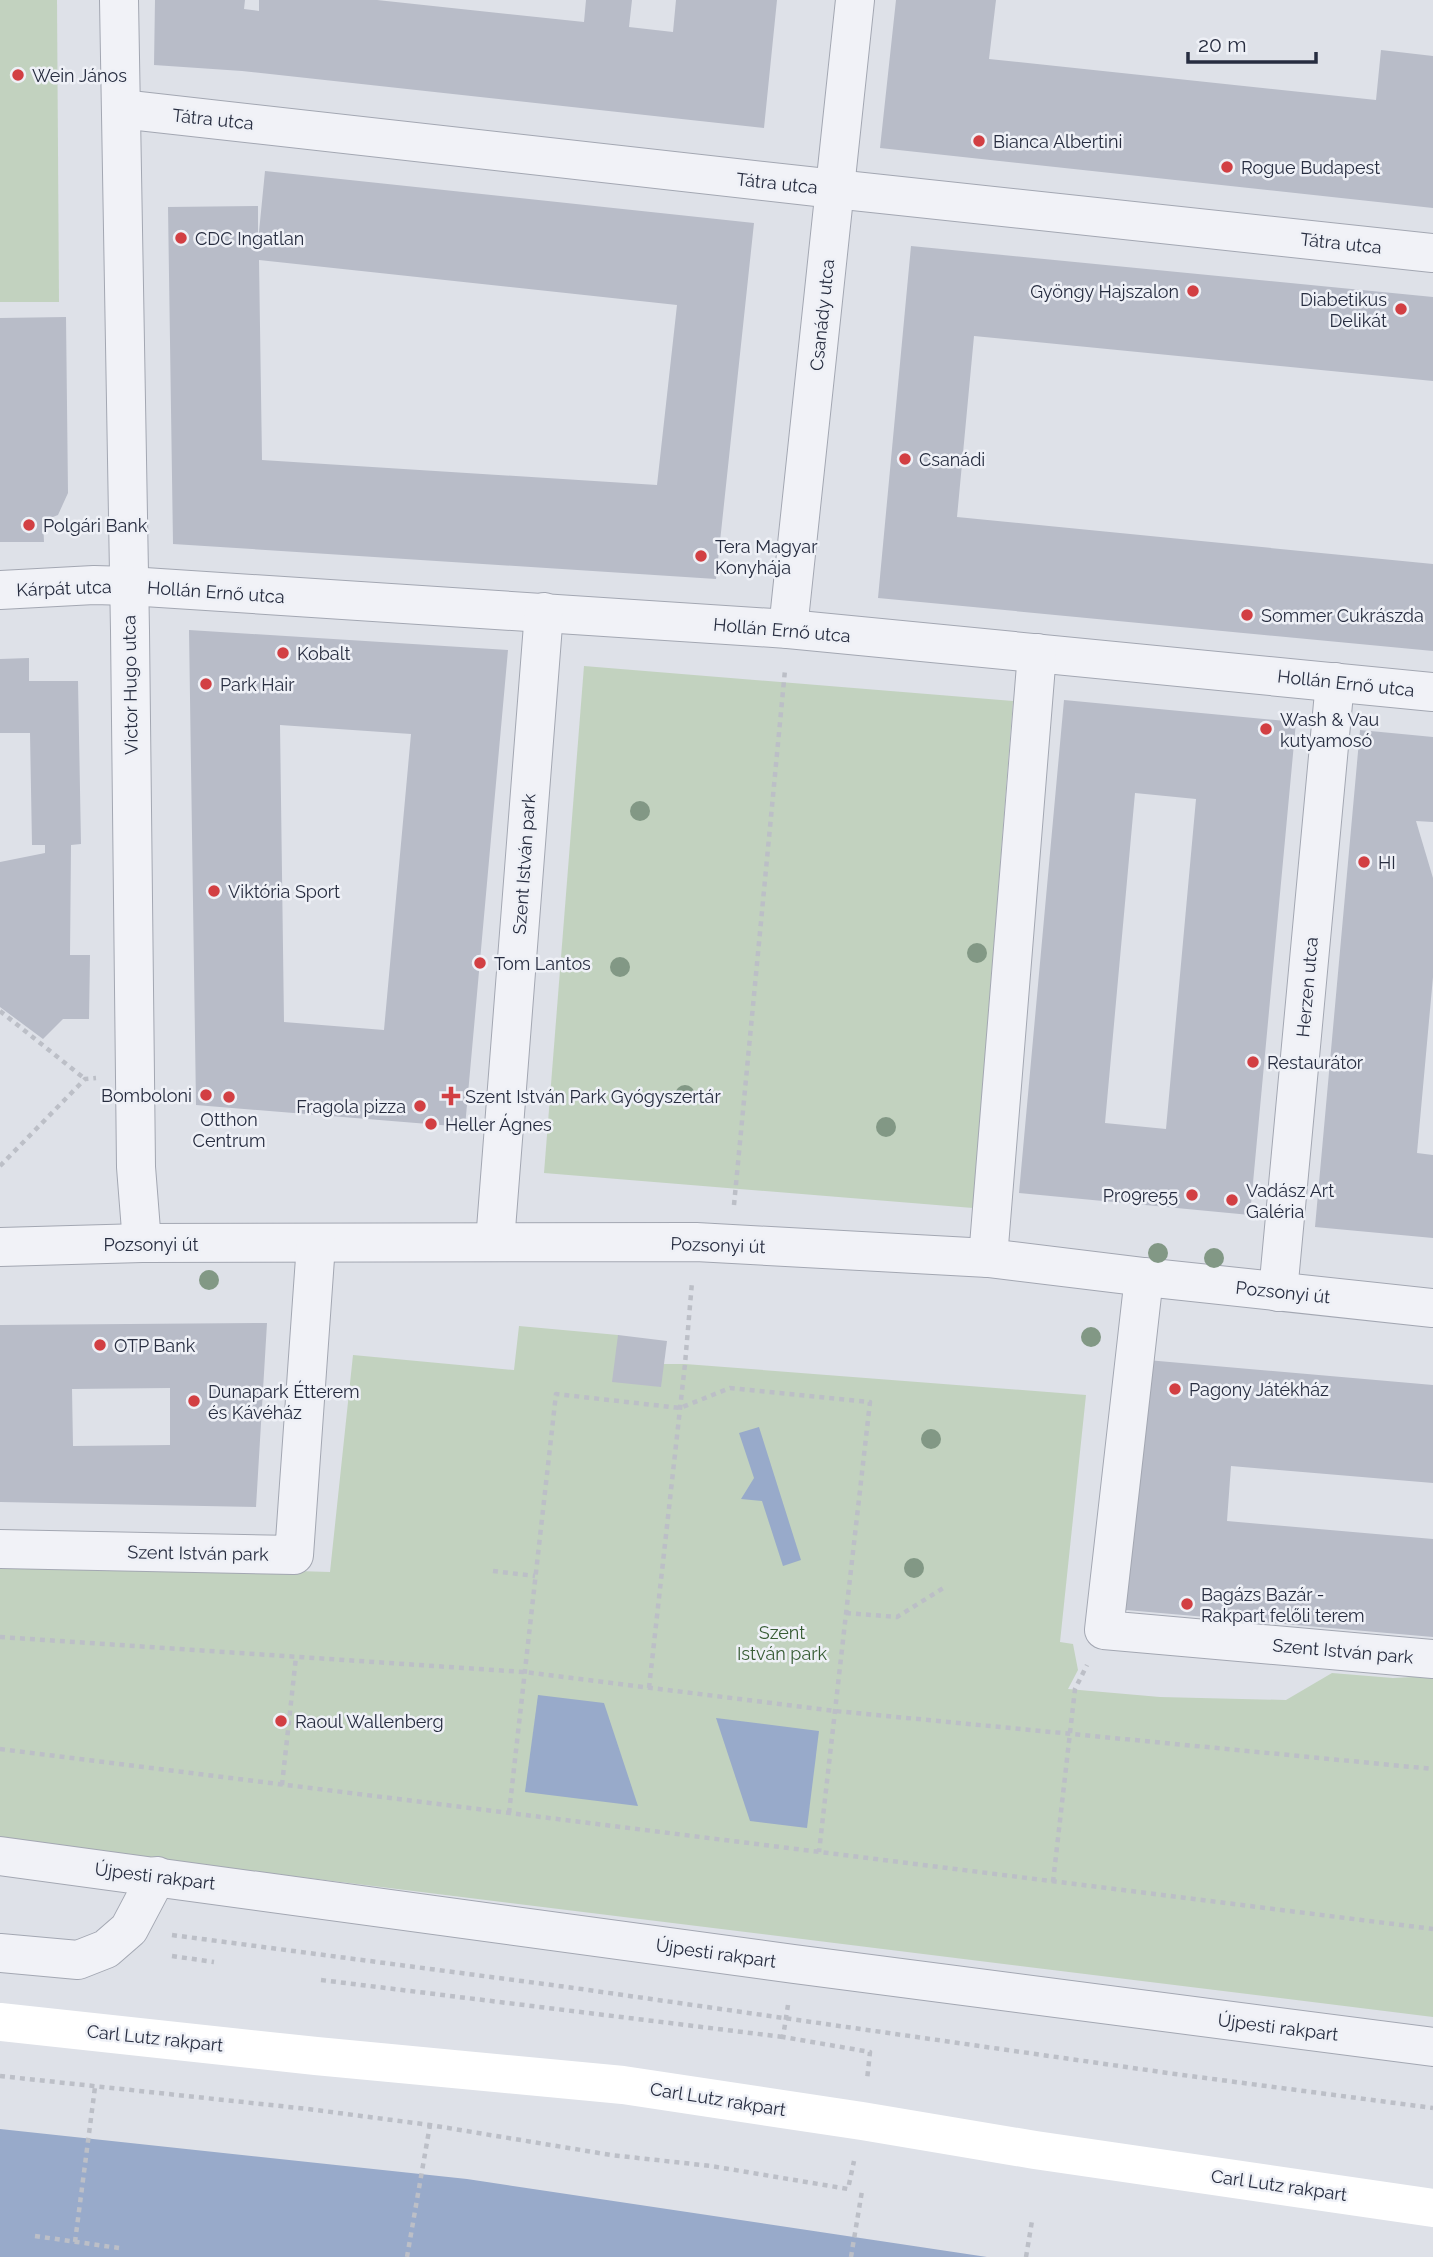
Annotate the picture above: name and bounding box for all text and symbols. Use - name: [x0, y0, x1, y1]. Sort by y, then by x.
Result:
- scale bar: [1188, 21, 1316, 65]
- text: 20 m: [1198, 32, 1246, 57]
- place label: Wein János: [32, 65, 127, 86]
- marker: Wein János: [10, 67, 26, 83]
- street label: Tátra utca: [171, 104, 255, 134]
- place label: Bianca Albertini: [993, 131, 1122, 152]
- marker: Bianca Albertini: [971, 133, 987, 149]
- place label: Rogue Budapest: [1241, 157, 1380, 178]
- marker: Rogue Budapest: [1219, 159, 1235, 175]
- street label: Tátra utca: [735, 168, 819, 198]
- place label: CDC Ingatlan: [195, 228, 304, 249]
- street label: Tátra utca: [1299, 228, 1383, 258]
- marker: CDC Ingatlan: [173, 230, 189, 246]
- street label: Csanády utca: [806, 258, 838, 372]
- place label: Gyöngy Hajszalon: [1030, 281, 1179, 302]
- marker: Gyöngy Hajszalon: [1185, 283, 1201, 299]
- place label: Diabetikus Delikát: [1300, 289, 1387, 331]
- marker: Diabetikus Delikát: [1393, 301, 1409, 317]
- place label: Csanádi: [919, 449, 985, 470]
- marker: Csanádi: [897, 451, 913, 467]
- place label: Polgári Bank: [43, 515, 148, 536]
- marker: Polgári Bank: [21, 517, 37, 533]
- place label: Tera Magyar Konyhája: [715, 536, 818, 578]
- marker: Tera Magyar Konyhája: [693, 548, 709, 564]
- street label: Kárpát utca: [16, 576, 112, 600]
- street label: Hollán Ernő utca: [147, 577, 285, 607]
- place label: Sommer Cukrászda: [1261, 605, 1424, 626]
- marker: Sommer Cukrászda: [1239, 607, 1255, 623]
- street label: Hollán Ernő utca: [712, 614, 852, 646]
- street label: Victor Hugo utca: [118, 615, 142, 755]
- place label: Kobalt: [297, 643, 351, 664]
- marker: Kobalt: [275, 645, 291, 661]
- street label: Hollán Ernő utca: [1276, 665, 1416, 701]
- place label: Park Hair: [220, 674, 295, 695]
- marker: Park Hair: [198, 676, 214, 692]
- place label: Wash & Vau kutyamosó: [1280, 709, 1379, 751]
- marker: Wash & Vau kutyamosó: [1258, 721, 1274, 737]
- street label: Szent István park: [509, 792, 539, 935]
- place label: HI: [1378, 852, 1396, 873]
- marker: HI: [1356, 854, 1372, 870]
- place label: Viktória Sport: [228, 881, 340, 902]
- marker: Viktória Sport: [206, 883, 222, 899]
- street label: Herzen utca: [1292, 936, 1322, 1038]
- place label: Tom Lantos: [494, 953, 591, 974]
- marker: Tom Lantos: [472, 955, 488, 971]
- place label: Restaurátor: [1267, 1052, 1364, 1073]
- marker: Restaurátor: [1245, 1054, 1261, 1070]
- place label: Bomboloni: [101, 1085, 192, 1106]
- place label: Szent István Park Gyógyszertár: [465, 1086, 721, 1107]
- marker: Bomboloni: [198, 1087, 214, 1103]
- marker: Szent István Park Gyógyszertár: [443, 1088, 459, 1104]
- marker: Otthon Centrum: [221, 1089, 237, 1105]
- place label: Fragola pizza: [296, 1096, 406, 1117]
- marker: Fragola pizza: [412, 1098, 428, 1114]
- place label: Otthon Centrum: [193, 1109, 265, 1151]
- place label: Heller Ágnes: [445, 1113, 552, 1135]
- marker: Heller Ágnes: [423, 1116, 439, 1132]
- place label: Vadász Art Galéria: [1246, 1180, 1334, 1222]
- place label: Pr09re55: [1103, 1185, 1178, 1206]
- marker: Pr09re55: [1184, 1187, 1200, 1203]
- marker: Vadász Art Galéria: [1224, 1192, 1240, 1208]
- street label: Pozsonyi út: [670, 1233, 766, 1257]
- street label: Pozsonyi út: [103, 1234, 199, 1255]
- street label: Pozsonyi út: [1235, 1277, 1331, 1307]
- place label: OTP Bank: [114, 1335, 196, 1356]
- marker: OTP Bank: [92, 1337, 108, 1353]
- place label: Pagony Játékház: [1189, 1379, 1329, 1400]
- place label: Dunapark Étterem és Kávéház: [208, 1380, 360, 1423]
- marker: Pagony Játékház: [1167, 1381, 1183, 1397]
- marker: Dunapark Étterem és Kávéház: [186, 1393, 202, 1409]
- street label: Szent István park: [127, 1541, 269, 1565]
- place label: Bagázs Bazár - Rakpart felőli terem: [1201, 1584, 1365, 1626]
- marker: Bagázs Bazár - Rakpart felőli terem: [1179, 1596, 1195, 1612]
- park label: Szent István park: [737, 1622, 828, 1664]
- street label: Szent István park: [1272, 1634, 1415, 1668]
- place label: Raoul Wallenberg: [295, 1711, 444, 1732]
- marker: Raoul Wallenberg: [273, 1713, 289, 1729]
- street label: Újpesti rakpart: [94, 1857, 217, 1894]
- street label: Újpesti rakpart: [654, 1933, 778, 1972]
- street label: Újpesti rakpart: [1217, 2008, 1340, 2045]
- street label: Carl Lutz rakpart: [86, 2020, 224, 2056]
- street label: Carl Lutz rakpart: [649, 2078, 787, 2120]
- street label: Carl Lutz rakpart: [1210, 2165, 1348, 2205]

